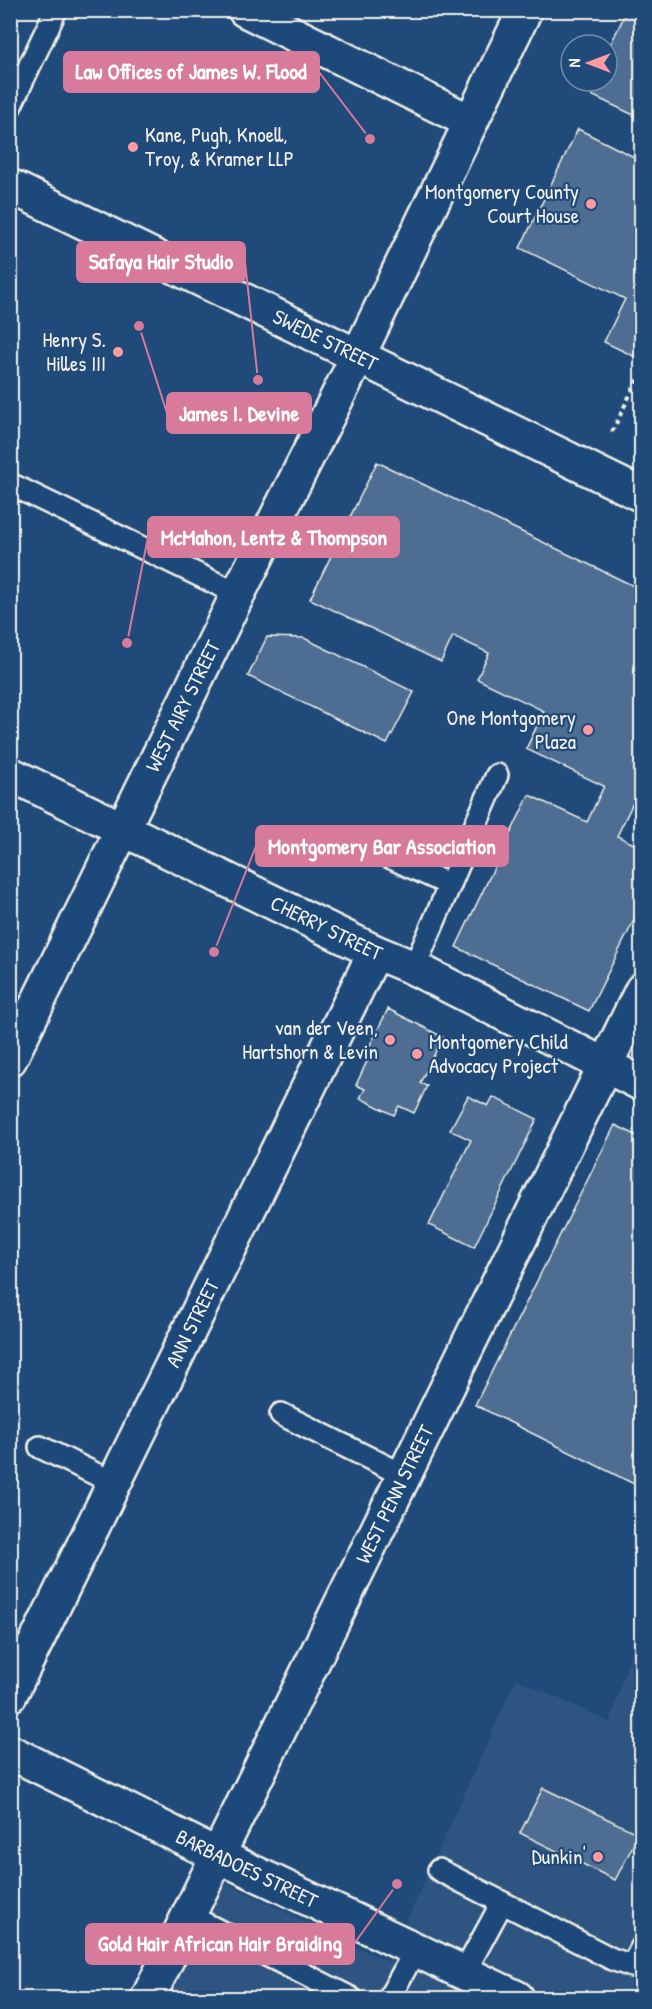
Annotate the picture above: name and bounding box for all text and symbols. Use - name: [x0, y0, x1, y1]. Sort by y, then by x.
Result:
- north arrow: [559, 33, 619, 93]
- callout: Law Offices of James W. Flood: [64, 52, 319, 92]
- text: Law Offices of James W. Flood: [75, 56, 307, 86]
- text: N: [563, 58, 585, 67]
- place label: Kane, Pugh, Knoell, Troy, & Kramer LLP: [145, 120, 294, 173]
- marker: Kane, Pugh, Knoell, Troy, & Kramer LLP: [126, 140, 140, 154]
- place label: Montgomery County Court House: [425, 177, 579, 230]
- marker: Montgomery County Court House: [584, 197, 598, 211]
- callout: Safaya Hair Studio: [77, 242, 245, 282]
- text: Safaya Hair Studio: [89, 246, 233, 277]
- street label: SWEDE STREET: [268, 302, 384, 378]
- place label: Henry S. Hilles III: [42, 325, 106, 378]
- marker: Henry S. Hilles III: [111, 345, 125, 359]
- callout: James I. Devine: [167, 393, 311, 433]
- text: James I. Devine: [179, 398, 300, 428]
- callout: McMahon, Lentz & Thompson: [148, 517, 399, 557]
- text: McMahon, Lentz & Thompson: [161, 522, 387, 553]
- street label: WEST AIRY STREET: [138, 634, 228, 776]
- place label: One Montgomery Plaza: [447, 703, 576, 756]
- marker: One Montgomery Plaza: [581, 723, 595, 737]
- callout: Montgomery Bar Association: [256, 826, 508, 866]
- text: Montgomery Bar Association: [268, 831, 496, 862]
- street label: CHERRY STREET: [266, 888, 388, 968]
- place label: van der Veen, Hartshorn & Levin: [242, 1013, 378, 1066]
- place label: Montgomery Child Advocacy Project: [429, 1027, 568, 1080]
- marker: van der Veen, Hartshorn & Levin: [383, 1033, 397, 1047]
- marker: Montgomery Child Advocacy Project: [410, 1047, 424, 1061]
- street label: ANN STREET: [158, 1273, 227, 1372]
- street label: WEST PENN STREET: [348, 1419, 441, 1568]
- street label: BARBADOES STREET: [171, 1822, 324, 1915]
- place label: Dunkin': [532, 1842, 586, 1871]
- marker: Dunkin': [591, 1850, 605, 1864]
- callout: Gold Hair African Hair Braiding: [86, 1924, 354, 1964]
- text: Gold Hair African Hair Braiding: [98, 1928, 342, 1959]

